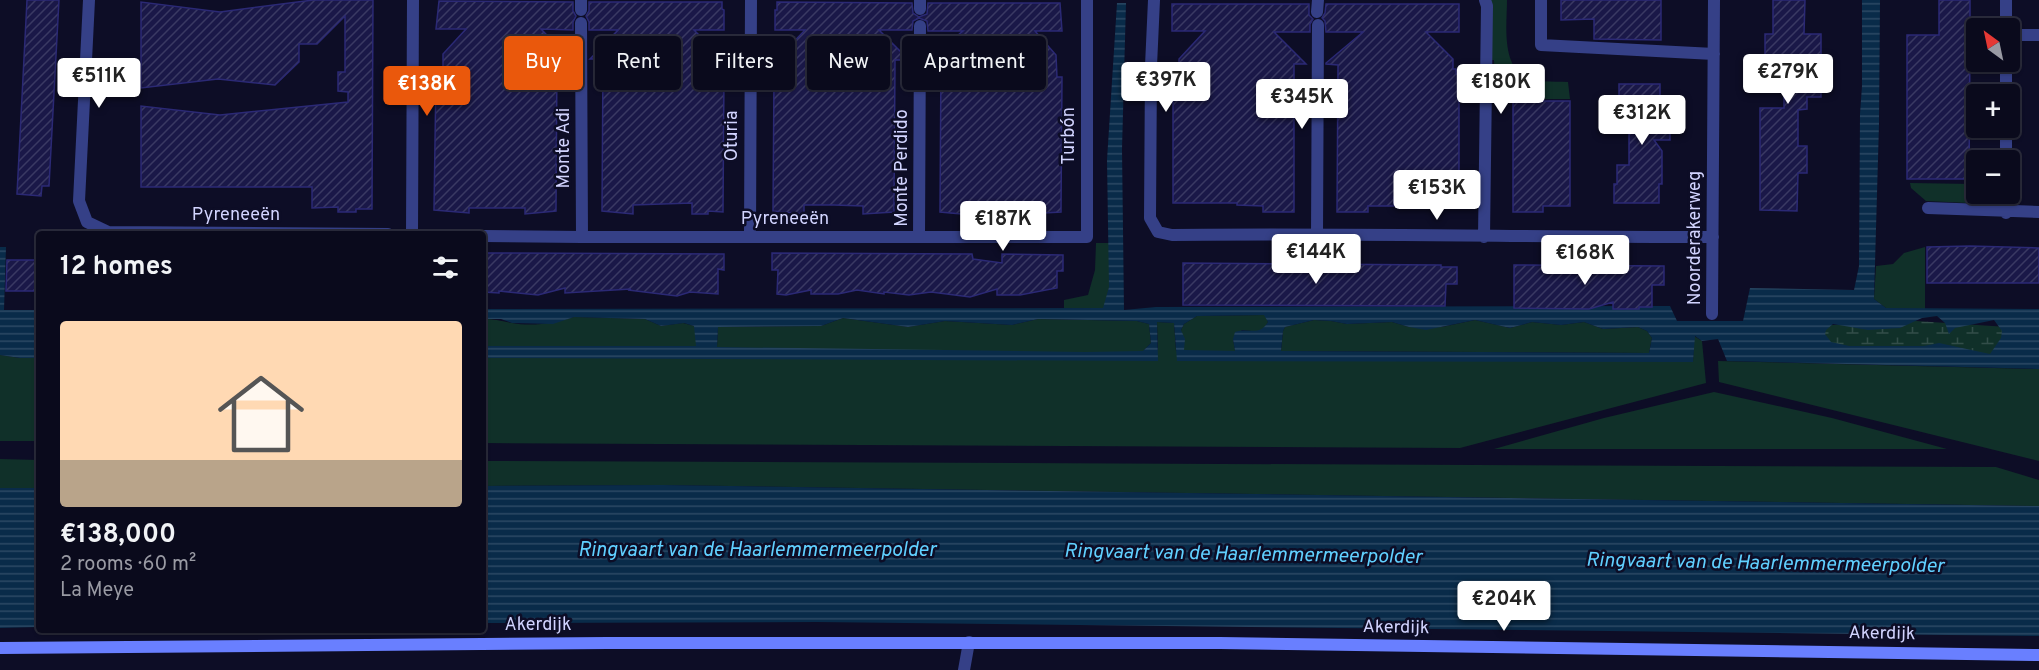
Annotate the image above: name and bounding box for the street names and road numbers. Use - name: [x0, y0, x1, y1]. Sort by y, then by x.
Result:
- street label: Turbón: [1058, 107, 1081, 165]
- street label: Monte Adi: [553, 108, 576, 188]
- street label: Monte Perdido: [891, 109, 914, 227]
- street label: Oturia: [721, 111, 744, 161]
- street label: Noorderakerweg: [1684, 171, 1707, 305]
- street label: Pyreneeën: [192, 204, 280, 227]
- street label: Pyreneeën: [741, 208, 829, 231]
- street label: Akerdijk: [504, 614, 572, 637]
- street label: Akerdijk: [1362, 616, 1430, 640]
- street label: Akerdijk: [1848, 622, 1916, 646]

